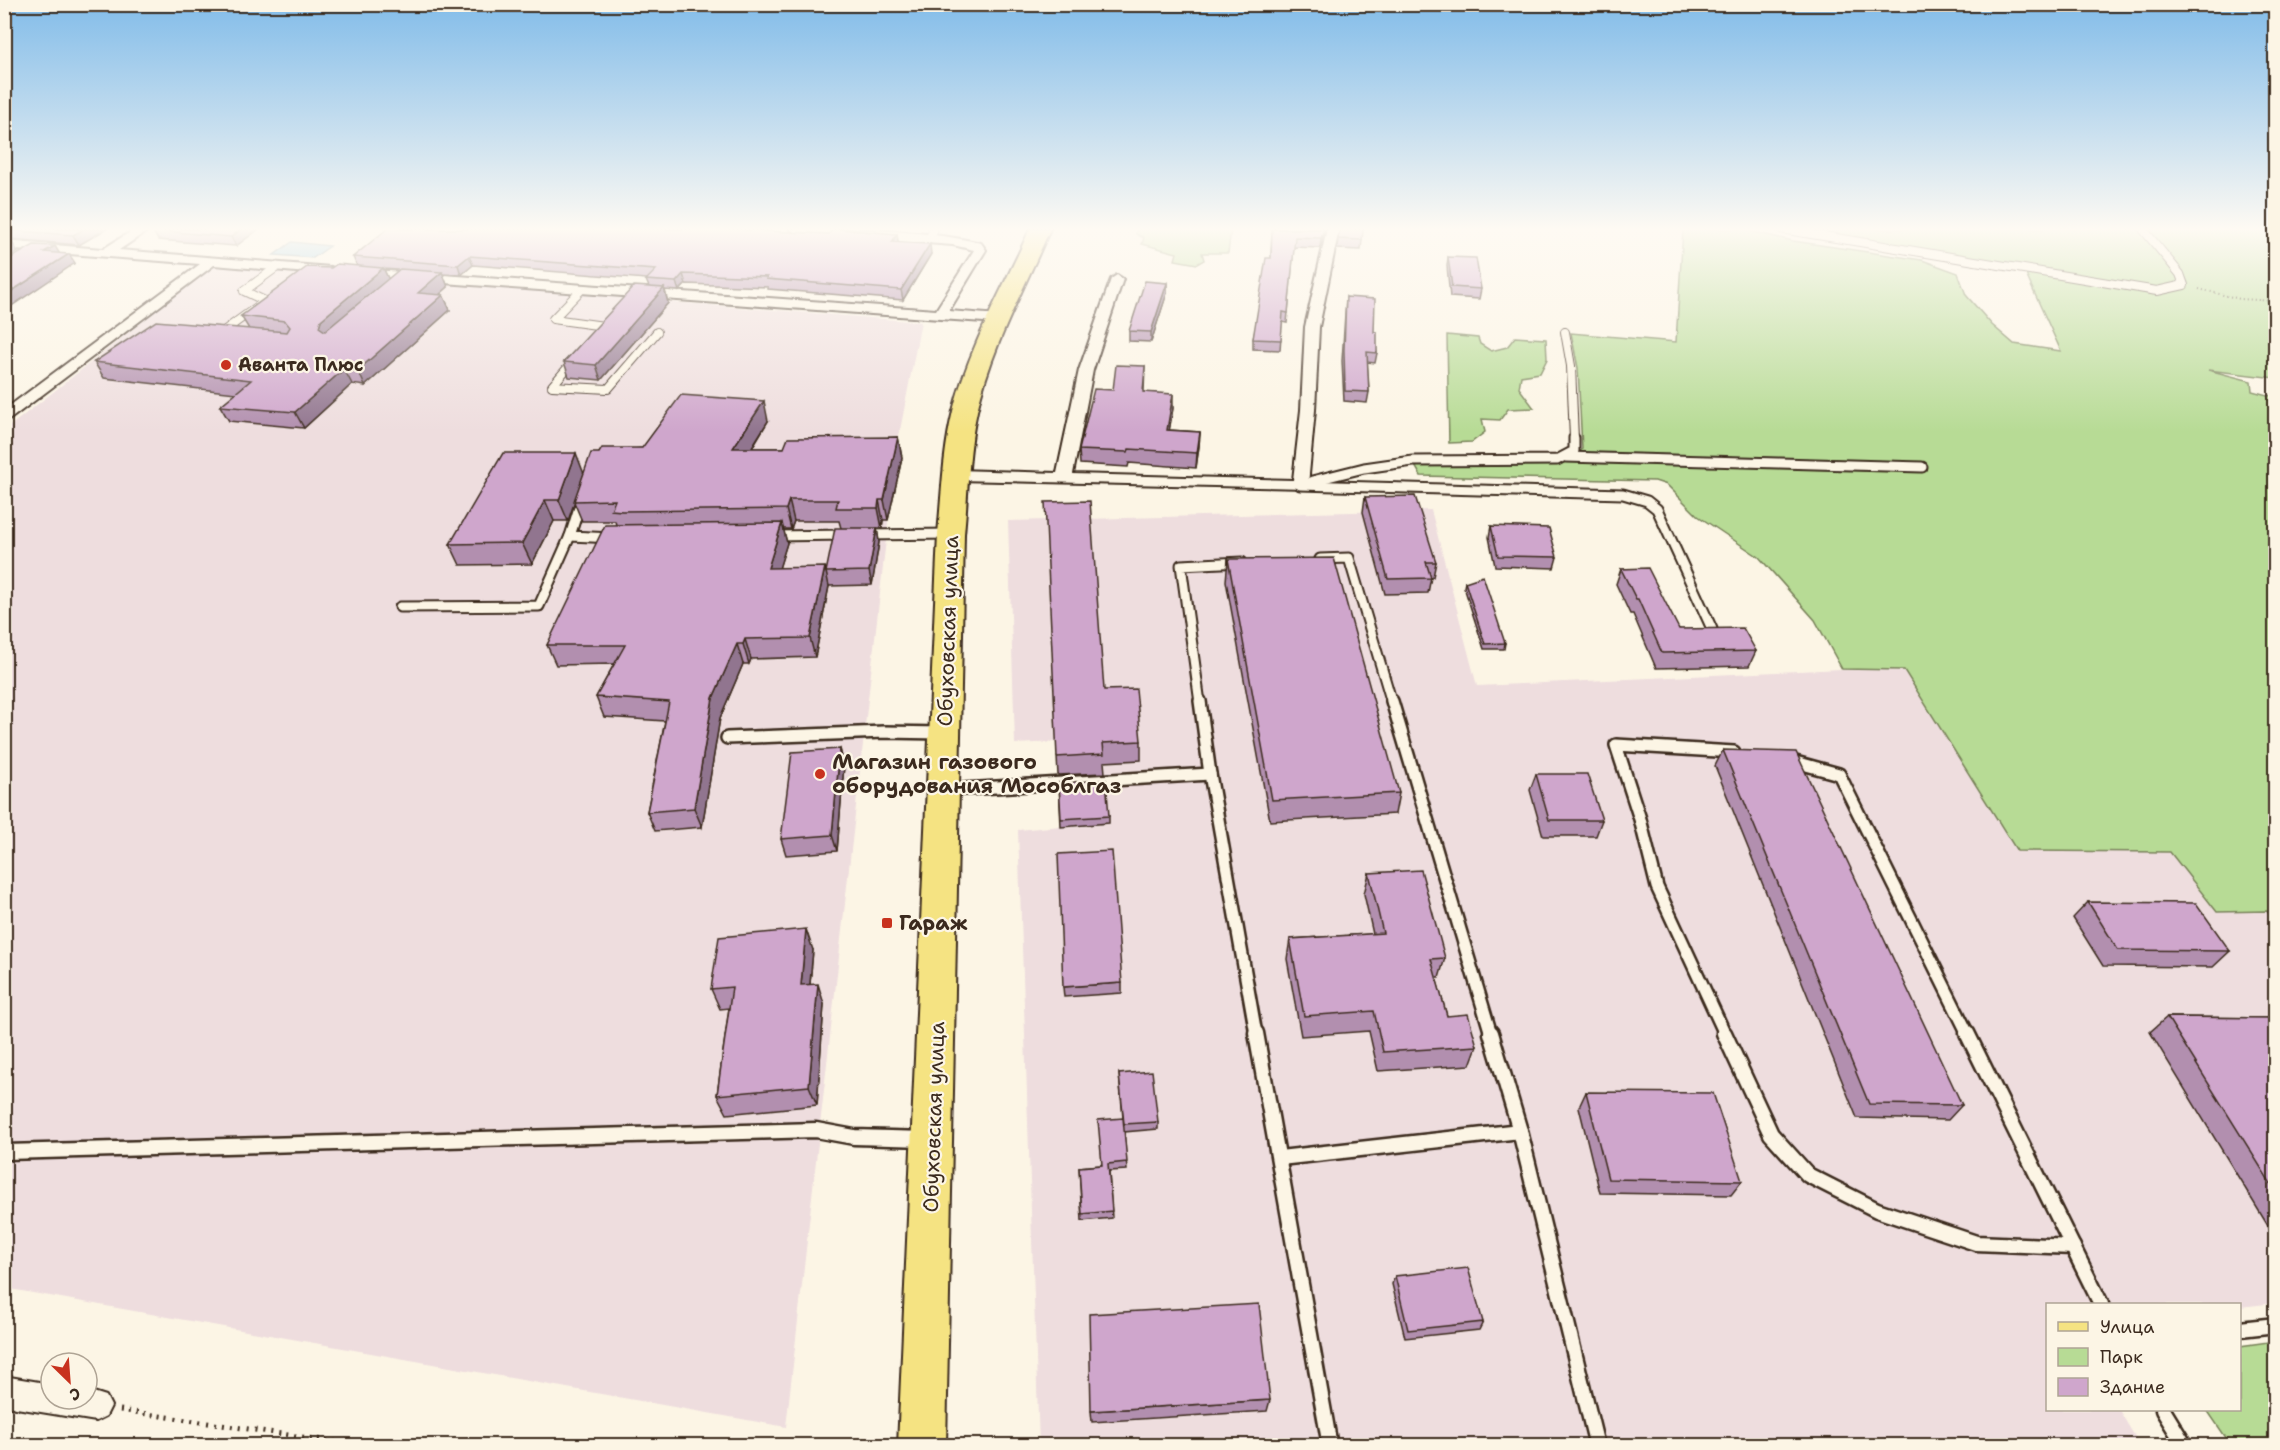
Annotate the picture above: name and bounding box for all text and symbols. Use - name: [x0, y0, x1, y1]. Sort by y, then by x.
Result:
- place label: Аванта Плюс: [238, 353, 364, 377]
- marker: Аванта Плюс: [219, 358, 233, 372]
- street label: Обуховская улица: [931, 535, 965, 727]
- place label: Магазин газового оборудования Мособлгаз: [832, 748, 1121, 800]
- marker: Магазин газового оборудования Мособлгаз: [813, 767, 827, 781]
- place label: Гараж: [899, 909, 968, 937]
- marker: Гараж: [880, 916, 894, 930]
- street label: Обуховская улица: [917, 1021, 951, 1213]
- legend: [2046, 1303, 2241, 1411]
- text: Улица: [2100, 1315, 2154, 1339]
- text: Парк: [2100, 1345, 2143, 1369]
- north arrow: [39, 1351, 99, 1411]
- text: Здание: [2100, 1375, 2165, 1399]
- text: С: [66, 1383, 84, 1406]

